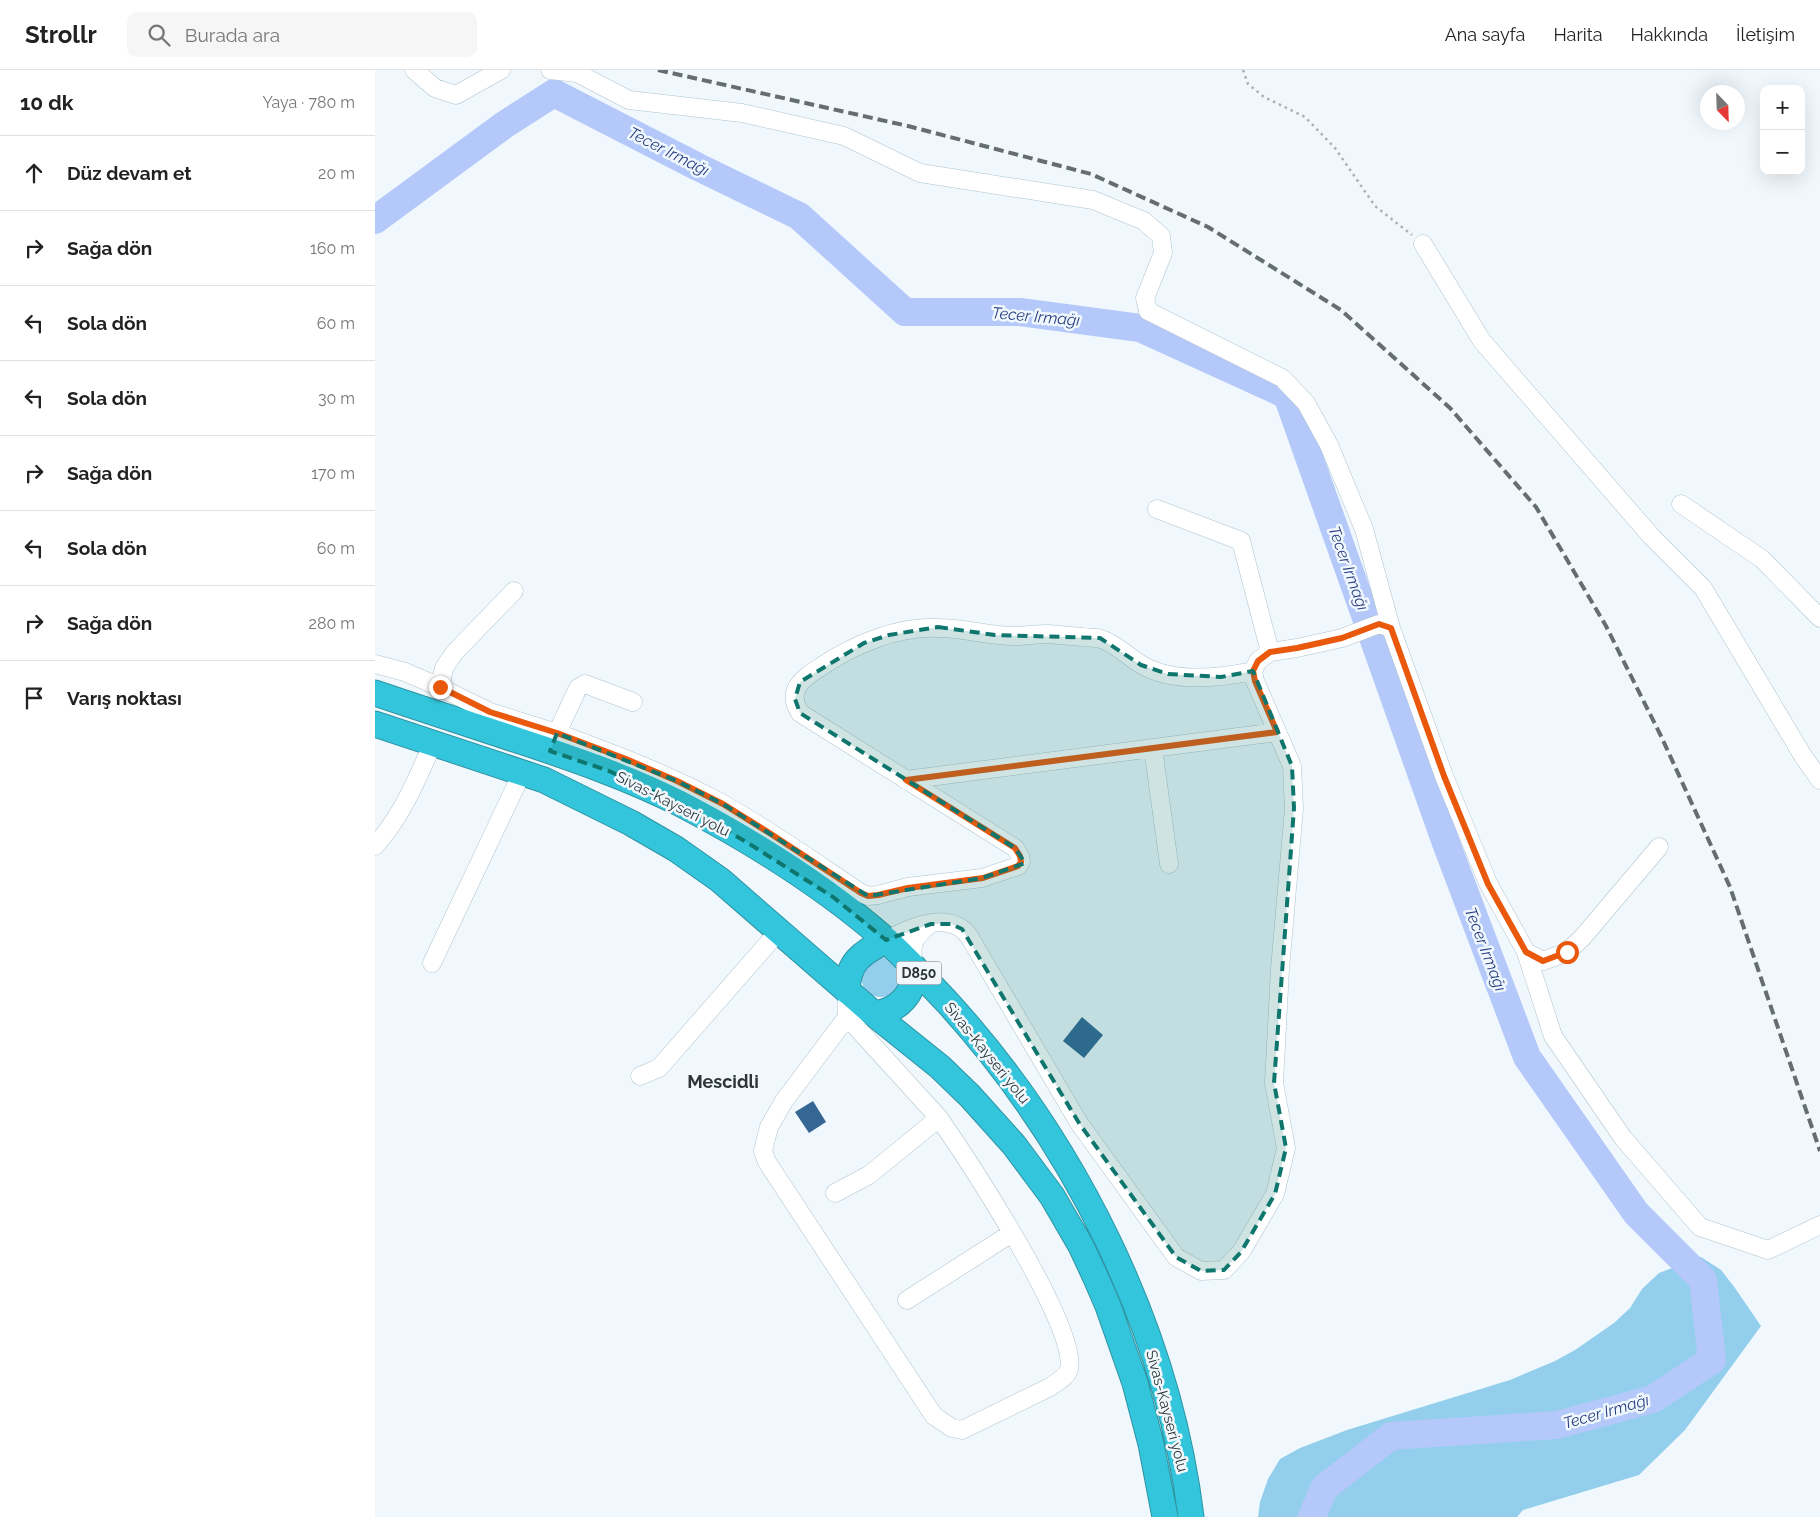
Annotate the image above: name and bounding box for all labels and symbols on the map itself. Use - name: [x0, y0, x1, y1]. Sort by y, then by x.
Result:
- north arrow: [1700, 85, 1745, 130]
- water label: Tecer Irmağı: [625, 123, 712, 180]
- water label: Tecer Irmağı: [991, 303, 1081, 330]
- water label: Tecer Irmağı: [1325, 523, 1373, 613]
- route end: [429, 676, 452, 699]
- street label: Sivas-Kayseri yolu: [613, 768, 733, 840]
- water label: Tecer Irmağı: [1461, 905, 1510, 994]
- route start: [1556, 941, 1579, 964]
- road number: D850: [897, 961, 941, 984]
- street label: Sivas-Kayseri yolu: [941, 999, 1033, 1107]
- district label: Mescidli: [687, 1071, 759, 1092]
- street label: Sivas-Kayseri yolu: [1142, 1348, 1192, 1474]
- water label: Tecer Irmağı: [1561, 1390, 1651, 1433]

